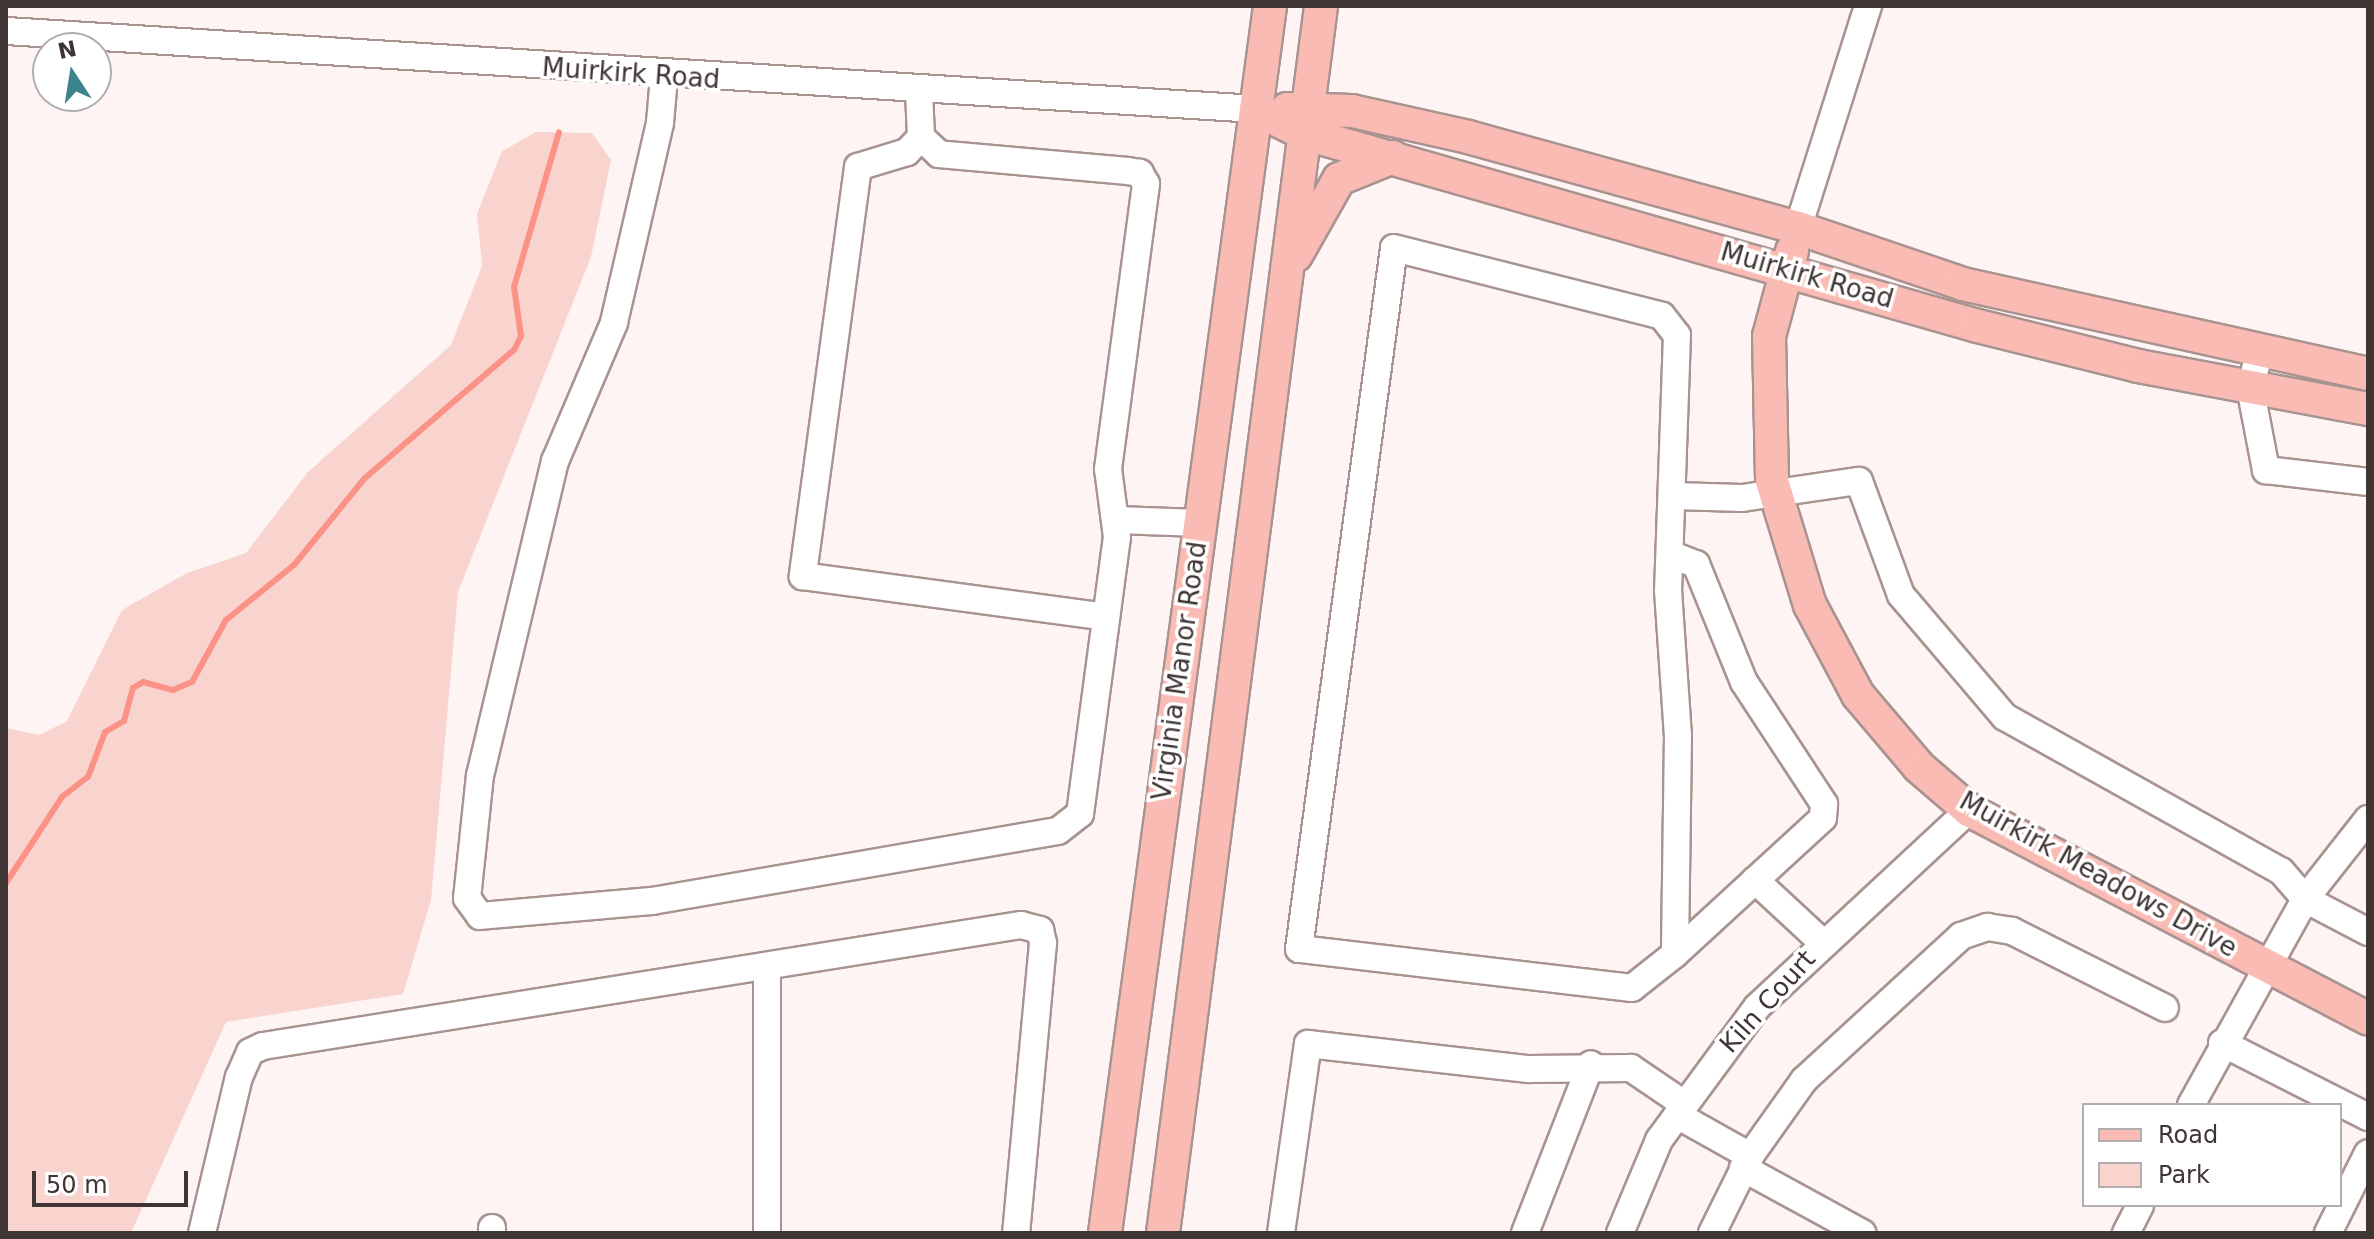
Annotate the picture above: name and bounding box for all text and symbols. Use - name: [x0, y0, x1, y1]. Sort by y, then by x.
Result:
- north arrow: [32, 32, 112, 112]
- text: N: [56, 36, 79, 64]
- street label: Muirkirk Road: [541, 52, 721, 96]
- street label: Muirkirk Road: [1717, 236, 1897, 316]
- street label: Virginia Manor Road: [1146, 539, 1214, 803]
- street label: Muirkirk Meadows Drive: [1954, 786, 2242, 964]
- street label: Kiln Court: [1714, 944, 1822, 1060]
- legend: [2082, 1103, 2342, 1207]
- text: Road: [2158, 1121, 2218, 1149]
- scale bar: [36, 1155, 192, 1205]
- text: Park: [2158, 1161, 2210, 1189]
- text: 50 m: [46, 1171, 108, 1199]

